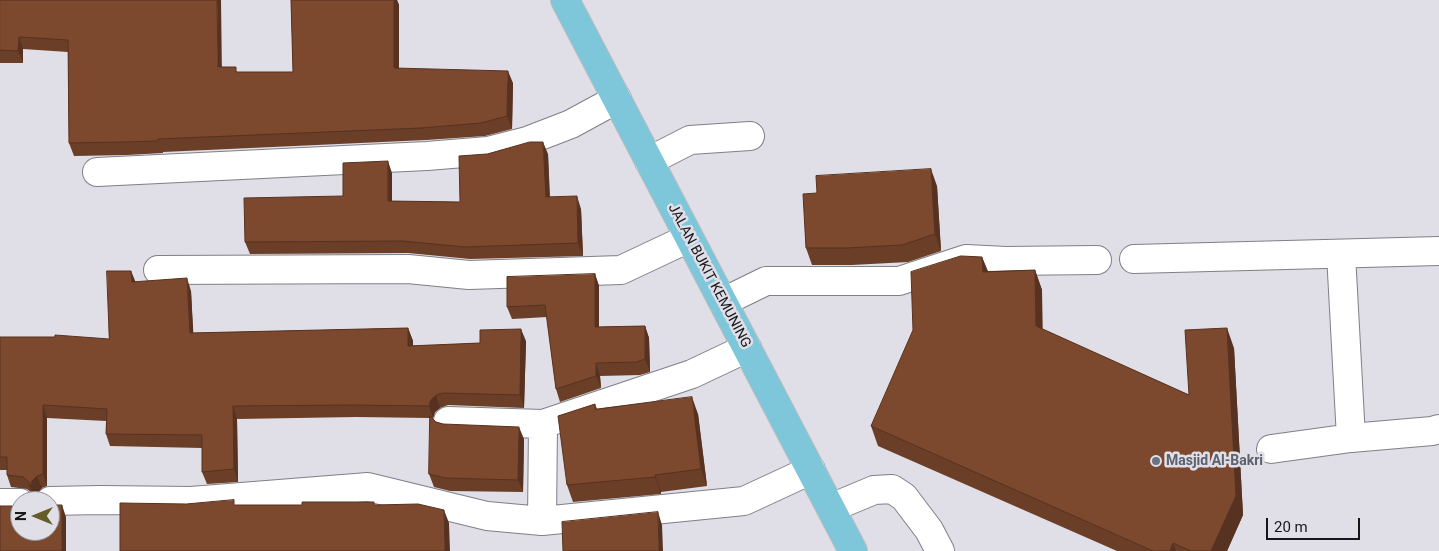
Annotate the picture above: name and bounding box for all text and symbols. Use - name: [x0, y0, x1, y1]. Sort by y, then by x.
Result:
- street label: JALAN BUKIT KEMUNING: [664, 201, 754, 351]
- place label: Masjid Al-Bakri: [1166, 453, 1263, 469]
- marker: Masjid Al-Bakri: [1150, 455, 1162, 467]
- north arrow: [10, 491, 60, 541]
- scale bar: [1269, 508, 1363, 540]
- text: N: [13, 511, 29, 521]
- text: 20 m: [1274, 518, 1308, 536]

